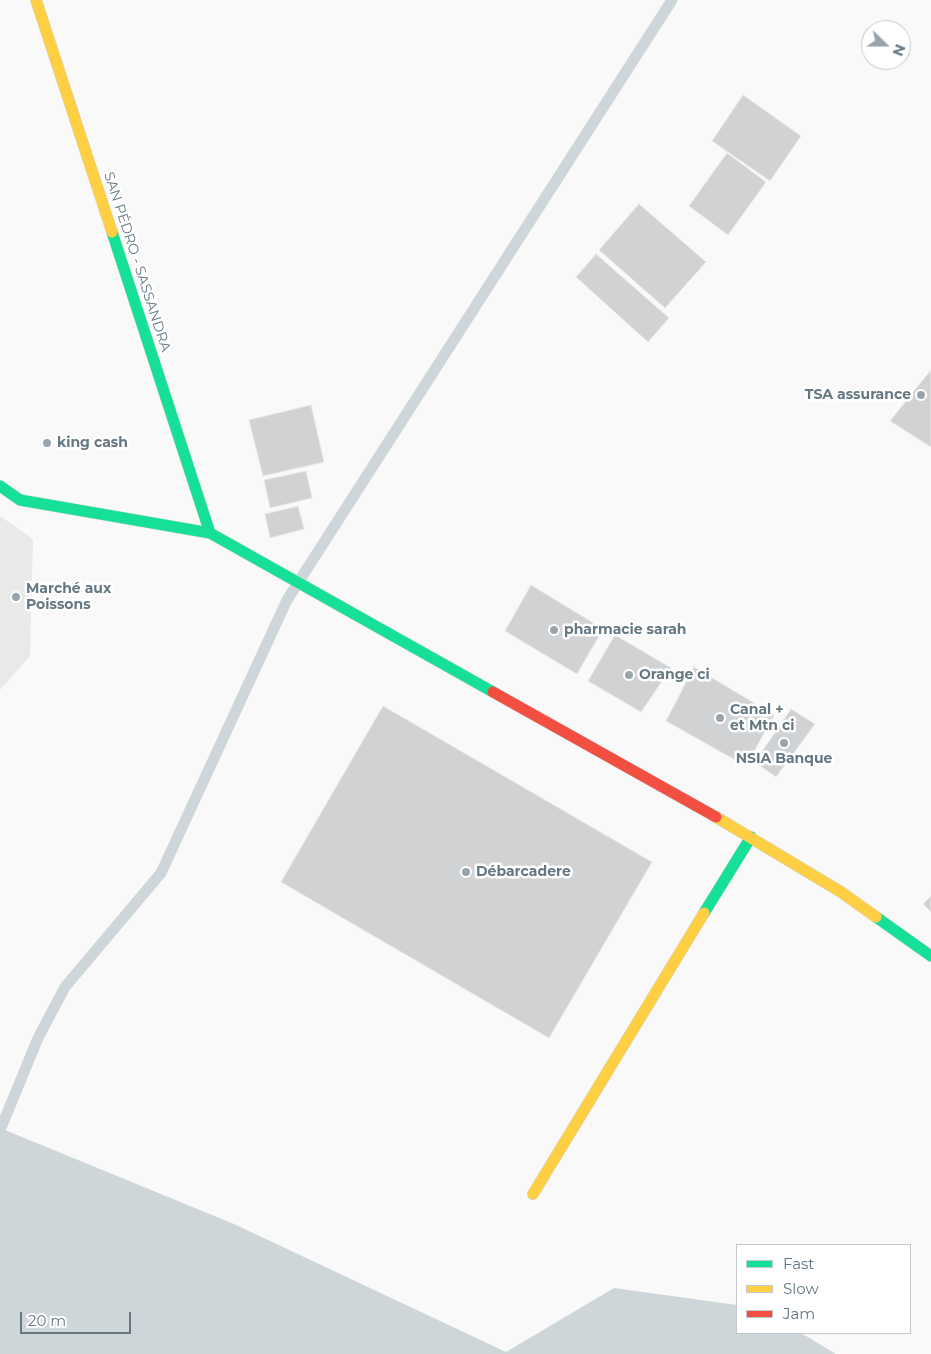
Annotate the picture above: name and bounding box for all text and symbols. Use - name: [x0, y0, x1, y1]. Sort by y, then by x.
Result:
- north arrow: [861, 20, 911, 70]
- text: N: [889, 42, 909, 59]
- street label: SAN PÉDRO - SASSANDRA: [100, 170, 174, 354]
- place label: TSA assurance: [805, 387, 911, 403]
- marker: TSA assurance: [915, 389, 927, 401]
- place label: king cash: [57, 435, 128, 451]
- marker: king cash: [41, 437, 53, 449]
- place label: Marché aux Poissons: [26, 581, 111, 614]
- marker: Marché aux Poissons: [10, 591, 22, 603]
- place label: pharmacie sarah: [564, 622, 686, 638]
- marker: pharmacie sarah: [548, 624, 560, 636]
- place label: Orange ci: [639, 667, 710, 683]
- marker: Orange ci: [623, 669, 635, 681]
- place label: Canal + et Mtn ci: [730, 702, 794, 734]
- marker: Canal + et Mtn ci: [714, 712, 726, 724]
- marker: NSIA Banque: [778, 737, 790, 749]
- place label: NSIA Banque: [736, 751, 832, 767]
- place label: Débarcadere: [476, 864, 571, 880]
- marker: Débarcadere: [460, 866, 472, 878]
- legend: [736, 1244, 911, 1334]
- text: Fast: [783, 1254, 814, 1273]
- text: Slow: [783, 1279, 819, 1298]
- scale bar: [22, 1302, 134, 1334]
- text: Jam: [783, 1304, 815, 1323]
- text: 20 m: [28, 1311, 66, 1330]

